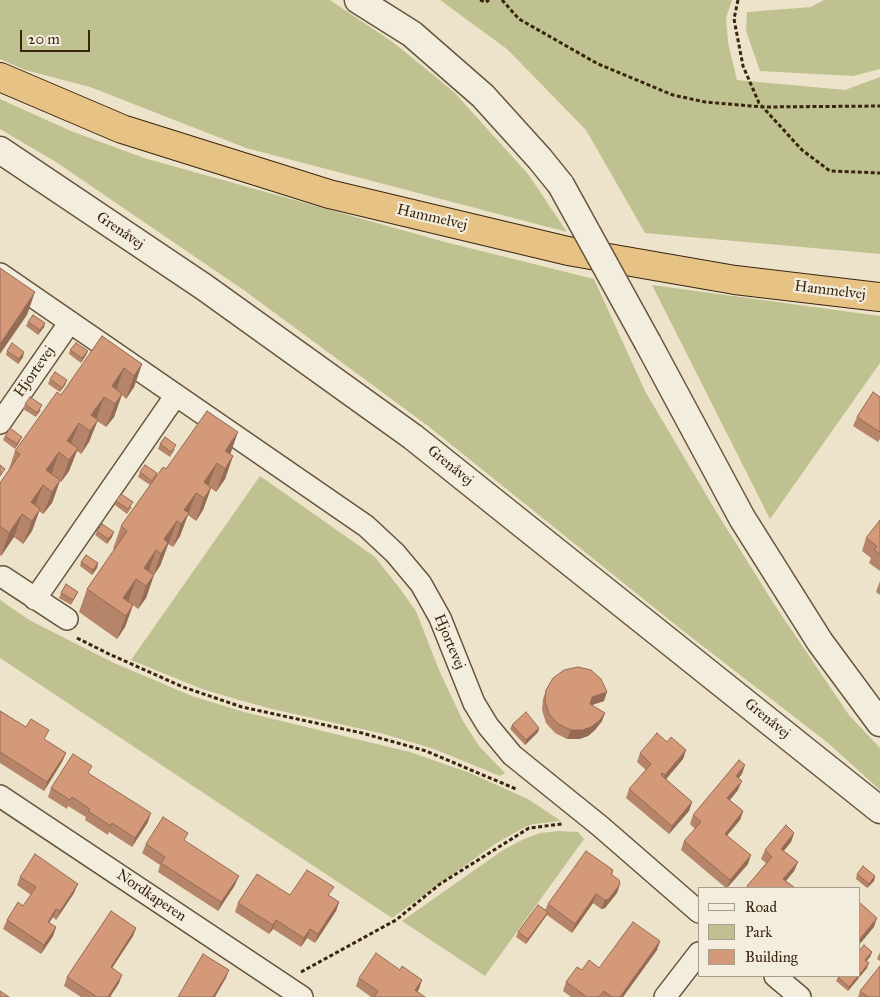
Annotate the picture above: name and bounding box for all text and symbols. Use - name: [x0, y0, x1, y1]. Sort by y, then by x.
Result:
- scale bar: [22, 20, 92, 52]
- text: 20 m: [28, 30, 60, 48]
- street label: Hammelvej: [395, 201, 469, 235]
- street label: Grenåvej: [93, 208, 147, 254]
- street label: Hammelvej: [793, 278, 867, 304]
- street label: Hjortevej: [11, 343, 59, 401]
- street label: Grenåvej: [423, 442, 477, 490]
- street label: Hjortevej: [429, 612, 469, 672]
- street label: Grenåvej: [740, 695, 794, 743]
- street label: Nordkaperen: [113, 866, 189, 926]
- legend: [698, 887, 860, 977]
- text: Road: [745, 898, 777, 916]
- text: Park: [745, 923, 772, 941]
- text: Building: [745, 948, 798, 966]

